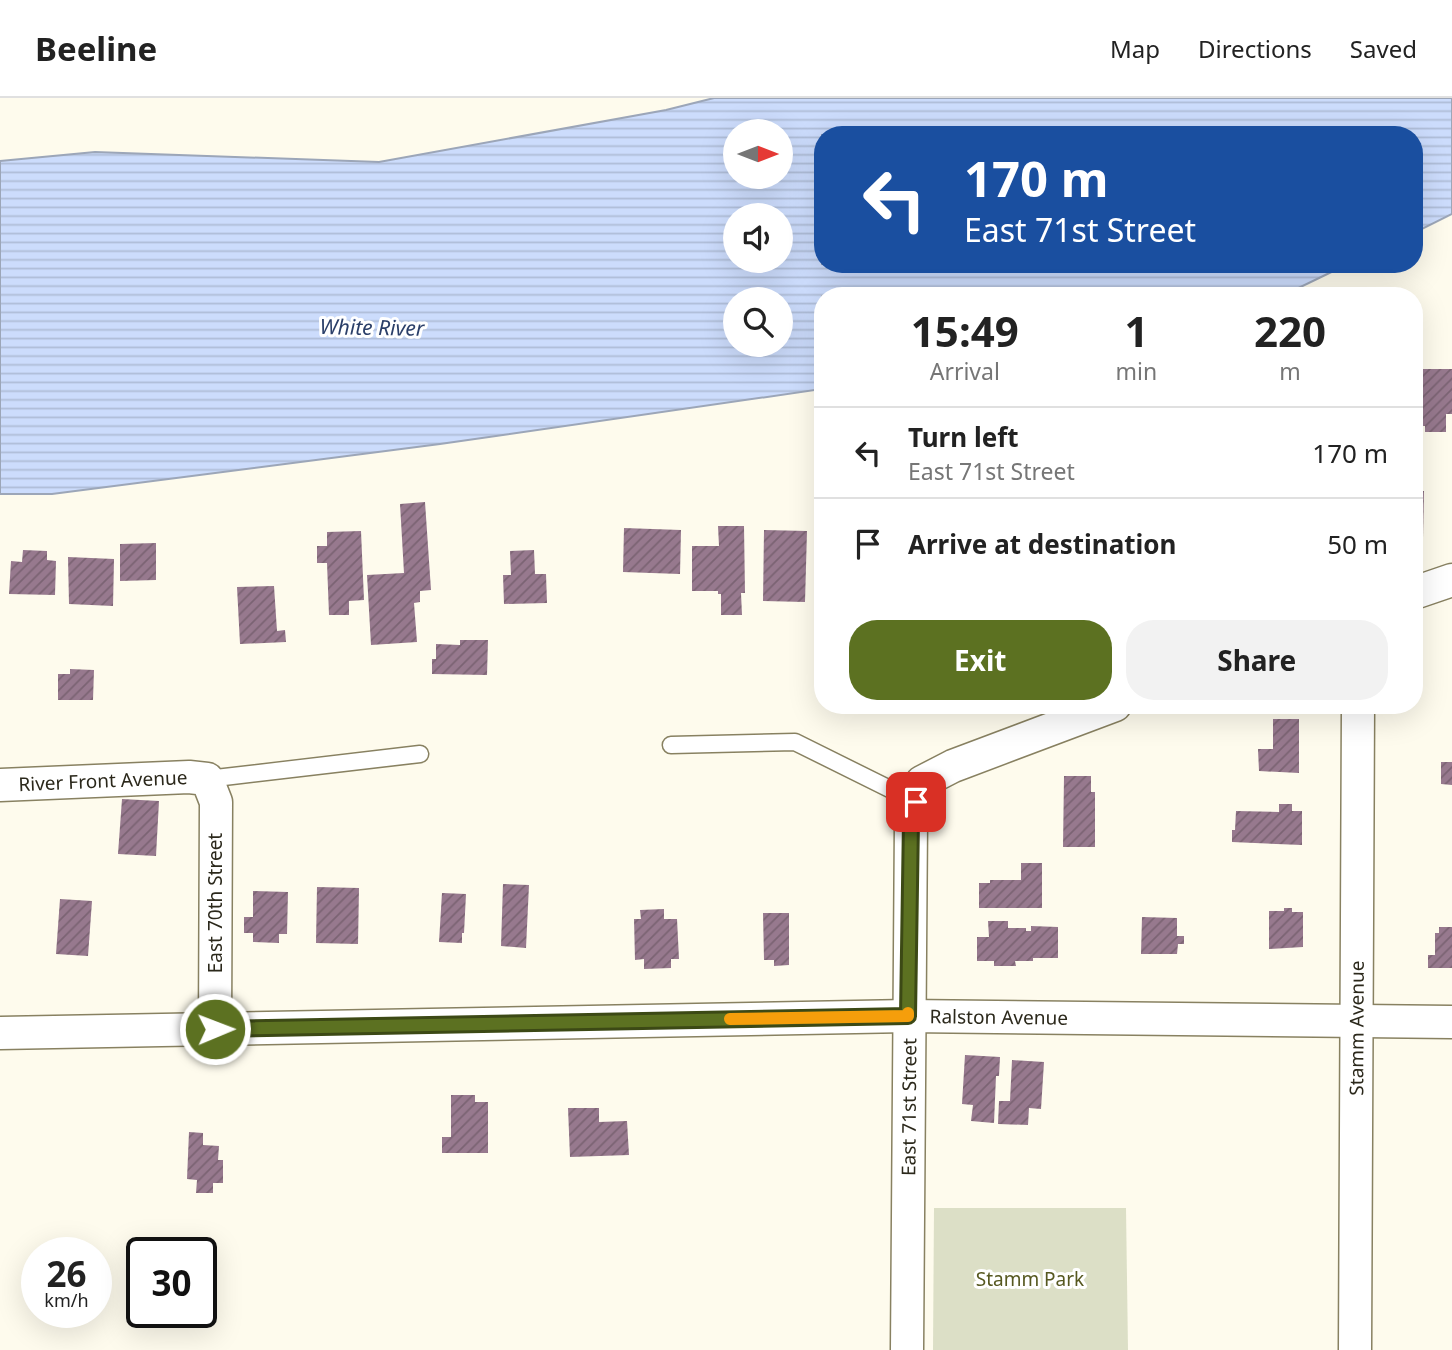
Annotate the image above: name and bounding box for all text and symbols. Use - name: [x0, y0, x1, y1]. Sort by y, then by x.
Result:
- text: Beeline: [35, 26, 157, 71]
- text: Map: [1110, 32, 1160, 65]
- text: Directions: [1198, 32, 1312, 65]
- text: Saved: [1350, 32, 1417, 65]
- north arrow: [723, 119, 793, 189]
- map controls: [723, 119, 793, 357]
- text: 170 m: [964, 145, 1109, 211]
- icon: left: [849, 154, 940, 245]
- button: sound: [723, 203, 793, 273]
- text: East 71st Street: [964, 208, 1196, 251]
- button: search: [723, 287, 793, 357]
- text: 15:49: [911, 302, 1019, 359]
- text: 1: [1124, 302, 1148, 359]
- text: 220: [1254, 302, 1326, 359]
- water label: White River: [319, 312, 426, 342]
- text: Arrival: [930, 355, 1000, 387]
- text: min: [1116, 355, 1157, 387]
- text: m: [1279, 355, 1301, 387]
- text: Turn left: [908, 419, 1019, 455]
- icon: left: [849, 434, 887, 472]
- text: 170 m: [1312, 435, 1388, 471]
- text: East 71st Street: [908, 455, 1075, 487]
- icon: arrive: [849, 525, 887, 563]
- text: Arrive at destination: [908, 526, 1177, 562]
- text: 50 m: [1327, 526, 1388, 562]
- button: Exit: [849, 620, 1112, 700]
- button: Share: [1126, 620, 1388, 700]
- street label: River Front Avenue: [18, 764, 188, 797]
- pin: [886, 772, 946, 832]
- icon: arrive: [897, 783, 935, 821]
- street label: East 70th Street: [202, 833, 228, 973]
- street label: Stamm Avenue: [1343, 960, 1370, 1096]
- position arrow: [178, 992, 252, 1066]
- street label: Ralston Avenue: [930, 1003, 1068, 1031]
- street label: East 71st Street: [895, 1038, 922, 1176]
- speed limit sign: 30: [126, 1237, 217, 1328]
- text: 26: [46, 1250, 87, 1297]
- park label: Stamm Park: [976, 1266, 1084, 1292]
- text: km/h: [44, 1288, 89, 1312]

